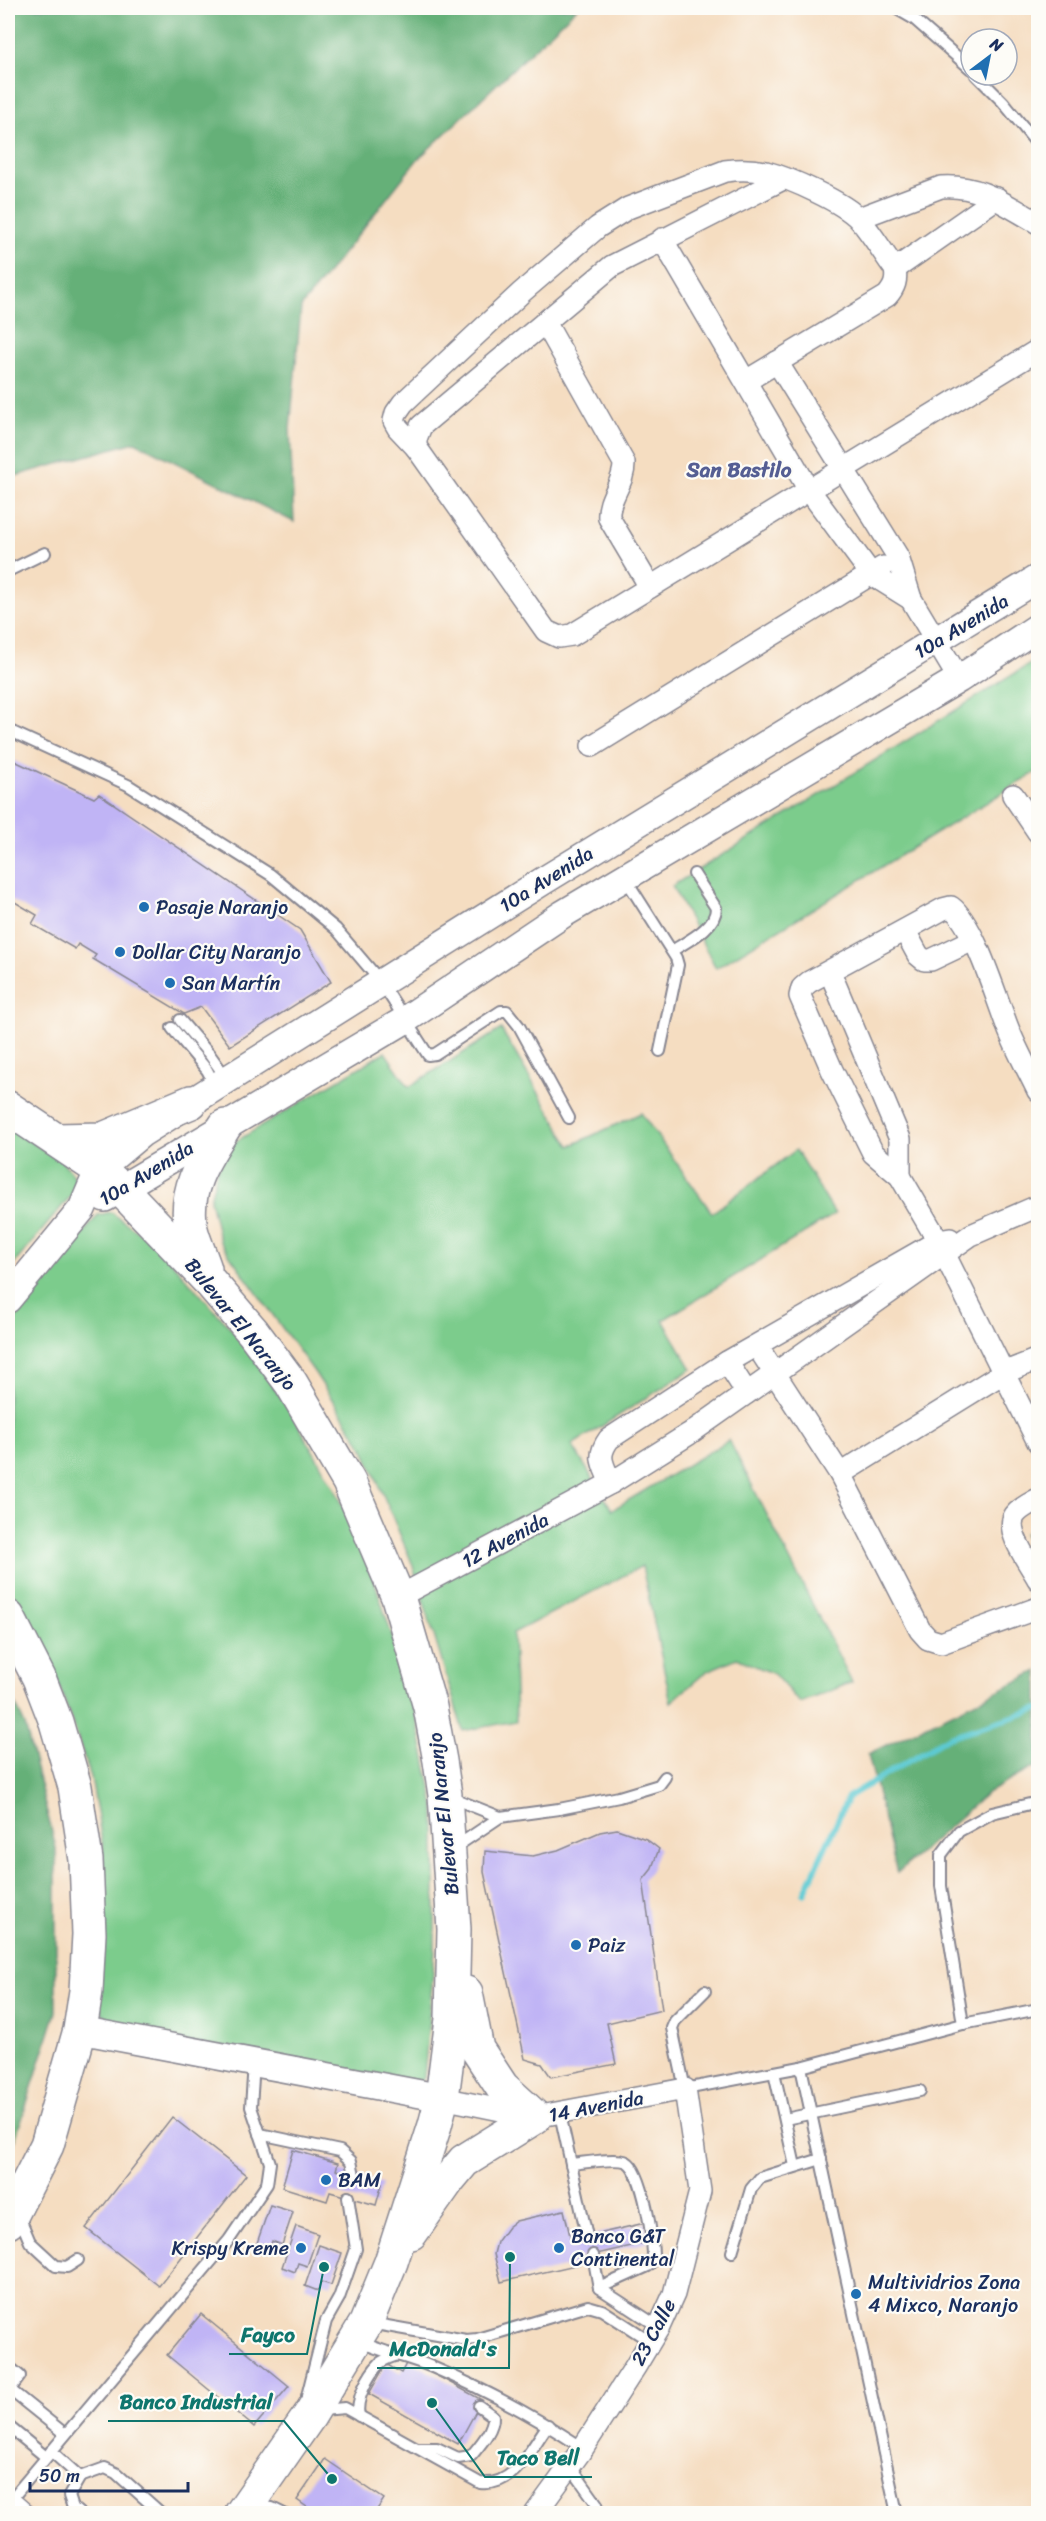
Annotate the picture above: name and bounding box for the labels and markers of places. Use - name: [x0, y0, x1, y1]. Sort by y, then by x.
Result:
- place label: Pasaje Naranjo: [156, 890, 288, 925]
- marker: Pasaje Naranjo: [137, 900, 151, 914]
- place label: Dollar City Naranjo: [132, 935, 301, 970]
- marker: Dollar City Naranjo: [113, 945, 127, 959]
- place label: San Martín: [182, 966, 280, 1001]
- marker: San Martín: [163, 976, 177, 990]
- place label: Paiz: [588, 1928, 626, 1963]
- marker: Paiz: [569, 1938, 583, 1952]
- place label: BAM: [338, 2163, 381, 2198]
- marker: BAM: [319, 2173, 333, 2187]
- place label: Banco G&T Continental: [571, 2219, 675, 2277]
- place label: Krispy Kreme: [172, 2231, 289, 2266]
- marker: Krispy Kreme: [294, 2241, 308, 2255]
- marker: Banco G&T Continental: [552, 2241, 566, 2255]
- place label: Multividrios Zona 4 Mixco, Naranjo: [868, 2265, 1020, 2323]
- marker: Multividrios Zona 4 Mixco, Naranjo: [849, 2287, 863, 2301]
- callout: Fayco: [229, 2315, 307, 2354]
- callout: McDonald's: [377, 2329, 509, 2368]
- callout: Banco Industrial: [108, 2382, 284, 2421]
- callout: Taco Bell: [485, 2438, 592, 2477]

